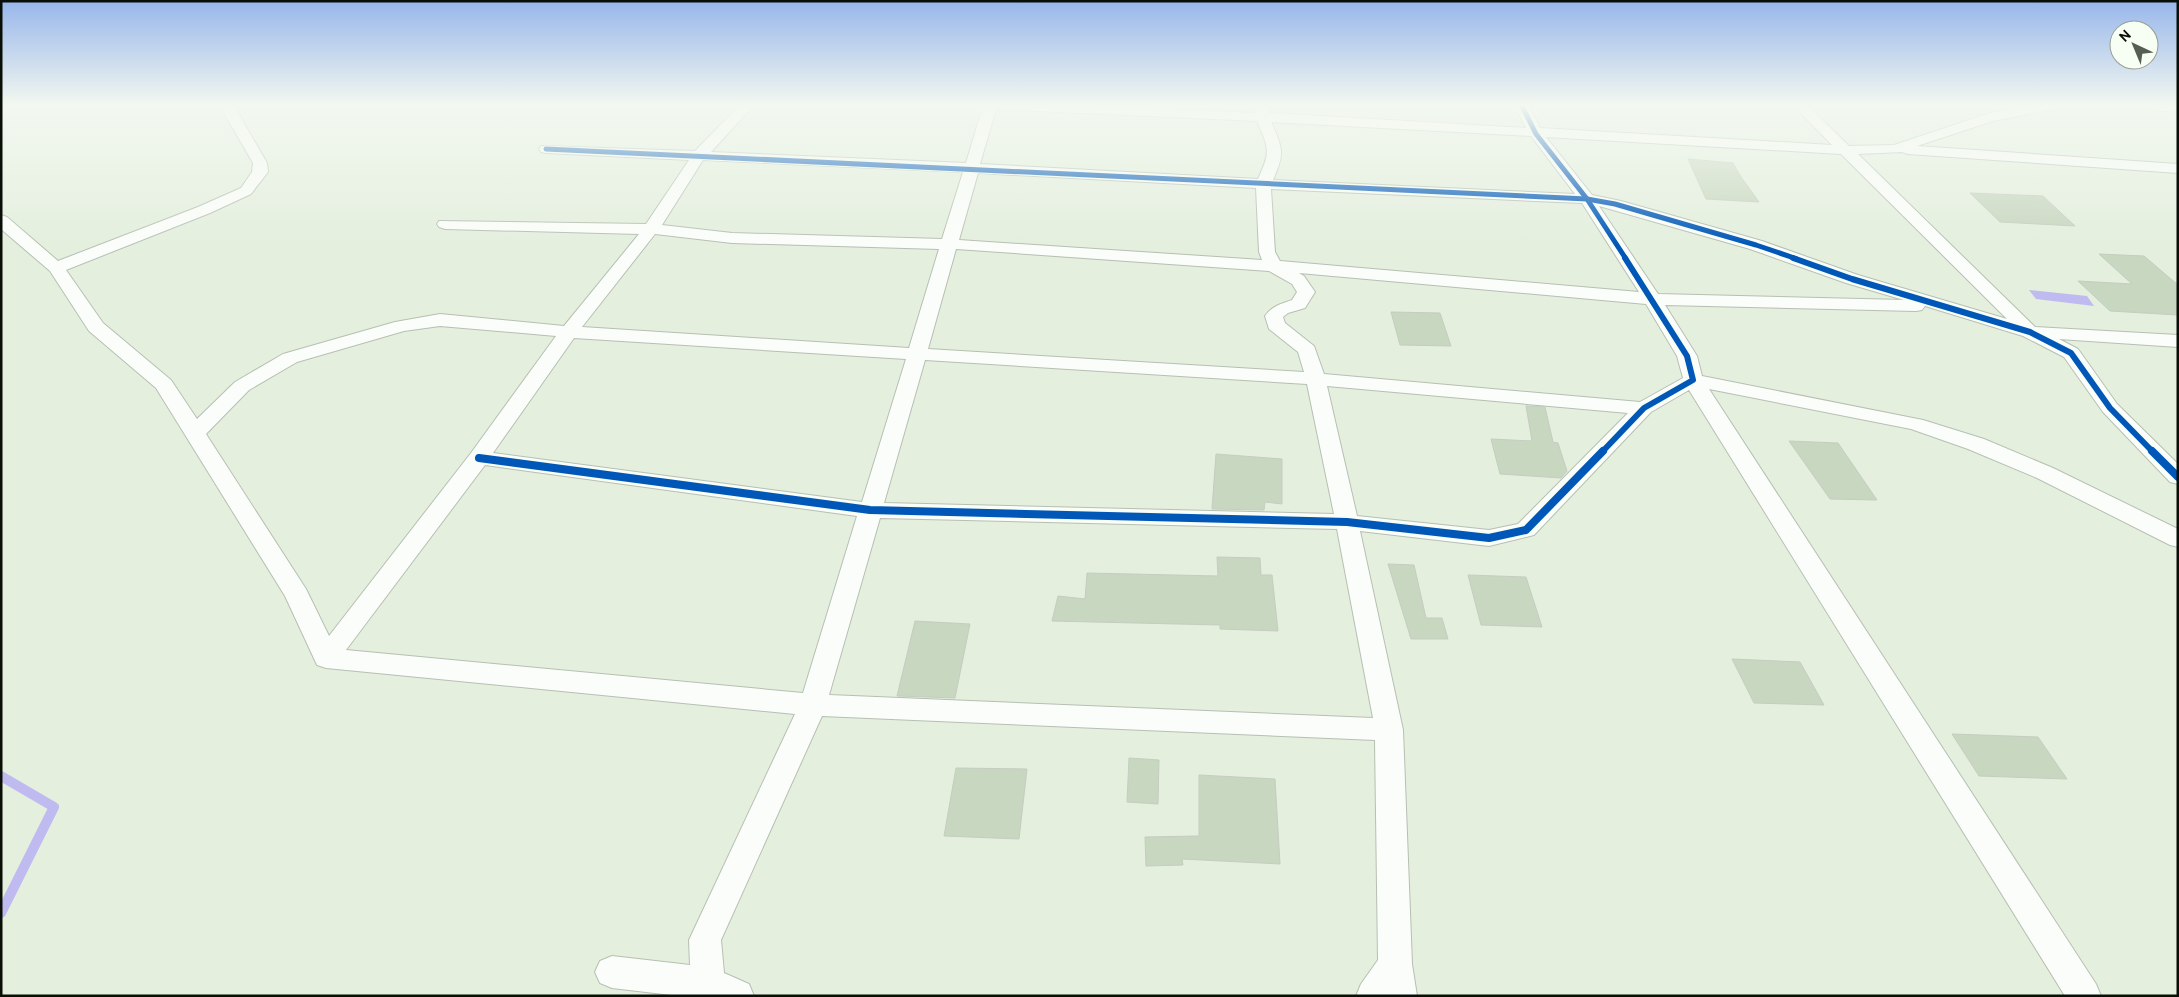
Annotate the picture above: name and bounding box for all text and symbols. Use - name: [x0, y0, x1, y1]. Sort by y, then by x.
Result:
- north arrow: [2109, 20, 2159, 70]
- text: N: [2116, 27, 2136, 46]

